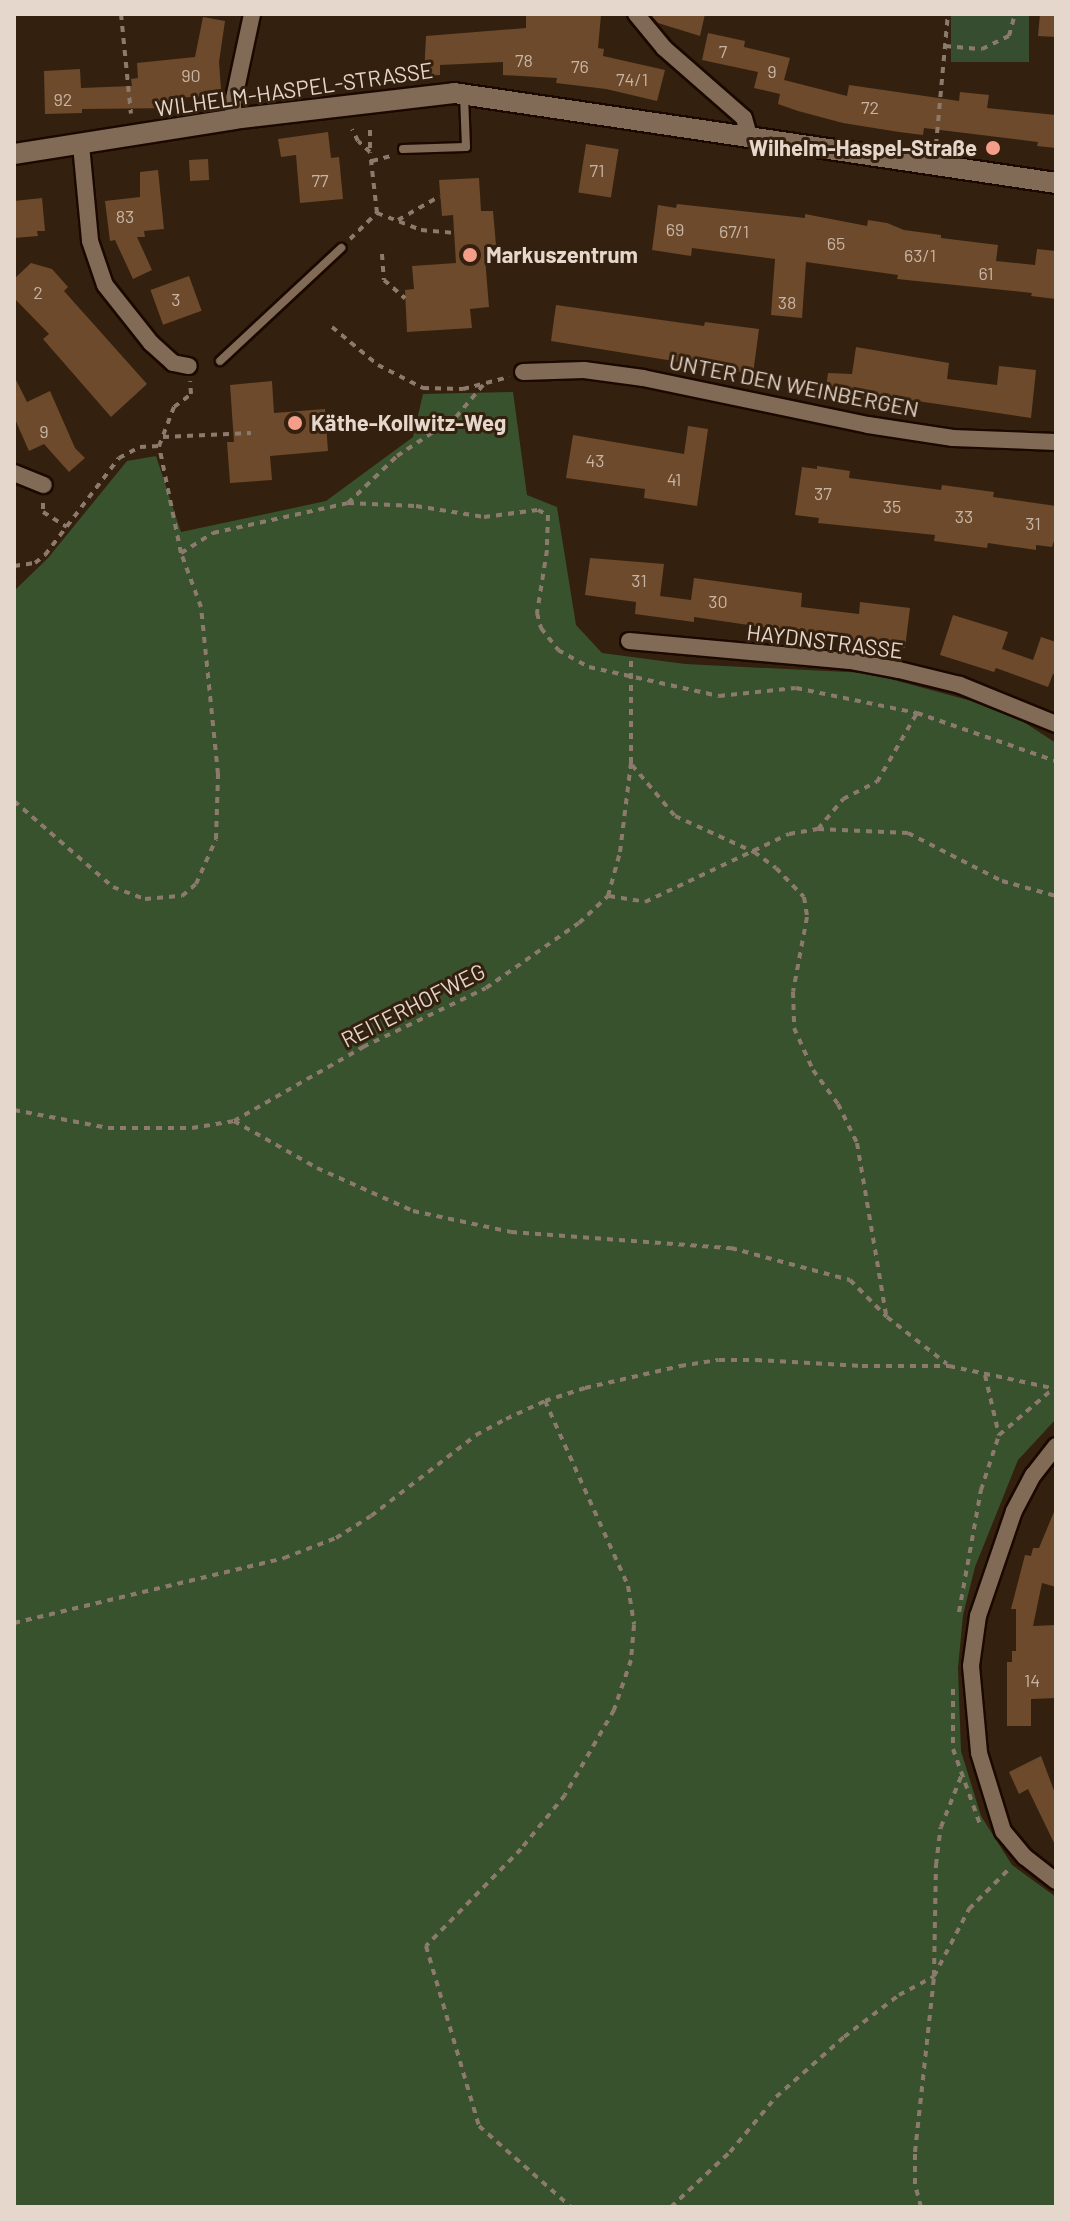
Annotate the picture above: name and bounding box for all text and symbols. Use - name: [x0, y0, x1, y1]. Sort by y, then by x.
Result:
- house number: 7: [719, 40, 727, 62]
- house number: 78: [515, 49, 533, 71]
- house number: 76: [571, 55, 589, 77]
- street label: WILHELM-HASPEL-STRASSE: [153, 56, 435, 122]
- house number: 9: [767, 60, 777, 82]
- house number: 90: [181, 64, 201, 86]
- house number: 74/1: [616, 68, 648, 90]
- house number: 92: [53, 88, 73, 110]
- house number: 72: [861, 96, 879, 118]
- place label: Wilhelm-Haspel-Straße: [749, 135, 977, 161]
- marker: Wilhelm-Haspel-Straße: [984, 139, 1002, 157]
- house number: 71: [590, 159, 604, 181]
- house number: 77: [311, 169, 329, 191]
- house number: 83: [116, 205, 134, 227]
- house number: 69: [666, 218, 684, 240]
- house number: 67/1: [719, 220, 749, 242]
- house number: 65: [827, 232, 845, 254]
- place label: Markuszentrum: [486, 242, 638, 268]
- house number: 63/1: [904, 244, 936, 266]
- marker: Markuszentrum: [461, 246, 479, 264]
- house number: 61: [978, 262, 994, 284]
- house number: 2: [33, 281, 43, 303]
- house number: 3: [171, 288, 181, 310]
- house number: 38: [778, 291, 796, 313]
- street label: UNTER DEN WEINBERGEN: [667, 348, 921, 422]
- place label: Käthe-Kollwitz-Weg: [311, 410, 506, 436]
- marker: Käthe-Kollwitz-Weg: [286, 414, 304, 432]
- house number: 9: [39, 420, 49, 442]
- house number: 43: [585, 449, 605, 471]
- house number: 41: [667, 468, 681, 490]
- house number: 37: [814, 482, 832, 504]
- house number: 35: [883, 495, 901, 517]
- house number: 33: [955, 505, 973, 527]
- house number: 31: [1025, 512, 1041, 534]
- house number: 31: [631, 569, 647, 591]
- house number: 30: [708, 590, 728, 612]
- street label: HAYDNSTRASSE: [745, 618, 905, 664]
- street label: REITERHOFWEG: [337, 957, 489, 1053]
- house number: 14: [1024, 1669, 1040, 1691]

